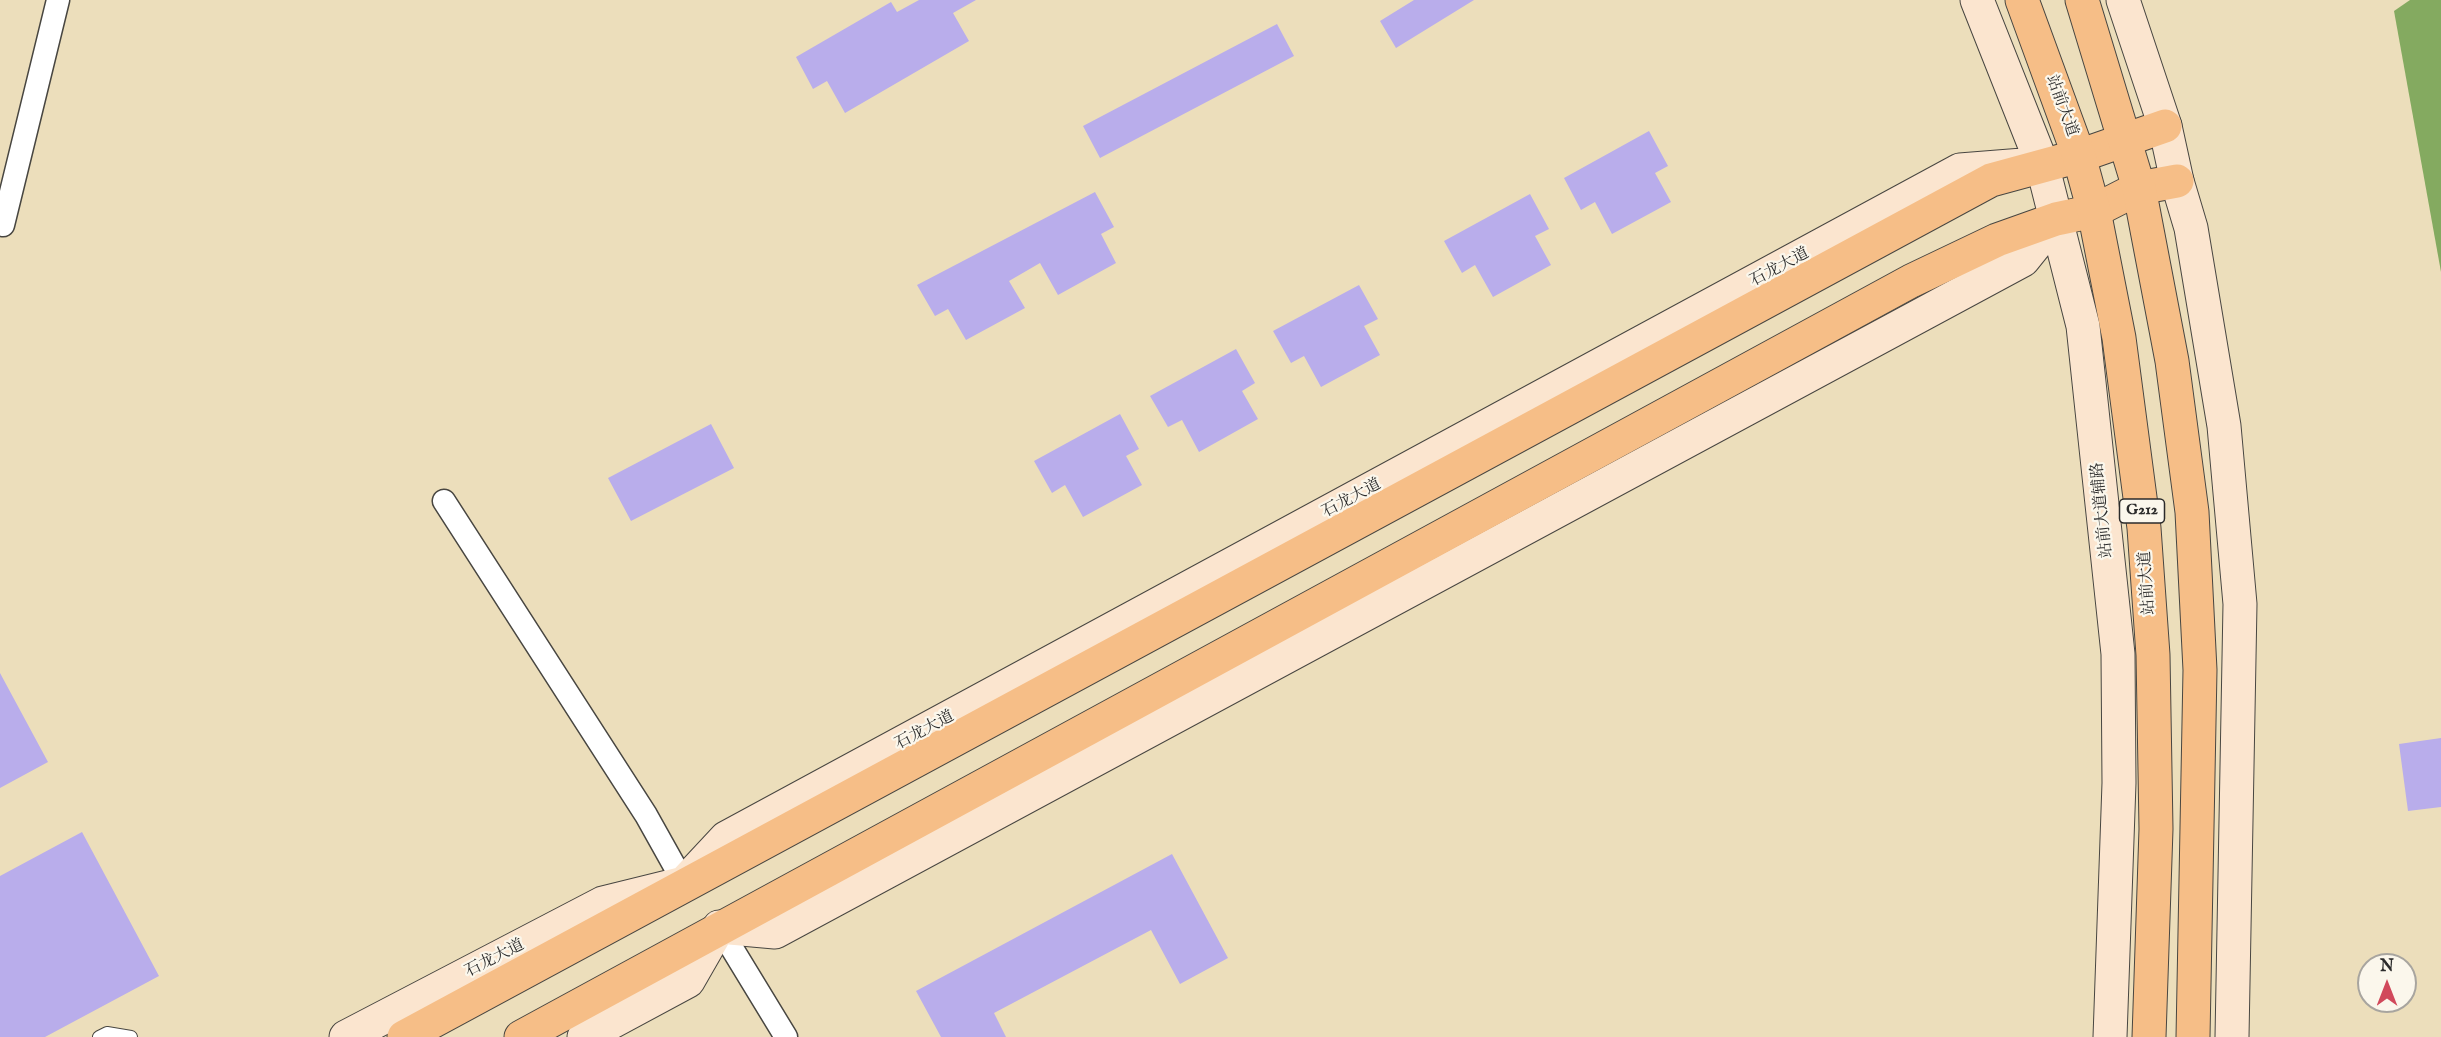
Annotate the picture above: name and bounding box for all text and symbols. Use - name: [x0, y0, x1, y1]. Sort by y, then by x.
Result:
- street label: 站前大道: [2041, 73, 2081, 139]
- street label: 石龙大道: [1747, 245, 1813, 291]
- street label: 站前大道辅路: [2088, 461, 2118, 559]
- street label: 石龙大道: [1319, 476, 1385, 522]
- road number: G212: [2120, 499, 2164, 523]
- street label: 站前大道: [2136, 550, 2160, 616]
- street label: 石龙大道: [892, 708, 958, 754]
- street label: 石龙大道: [462, 936, 528, 982]
- north arrow: [2357, 953, 2417, 1013]
- text: N: [2380, 957, 2394, 977]

